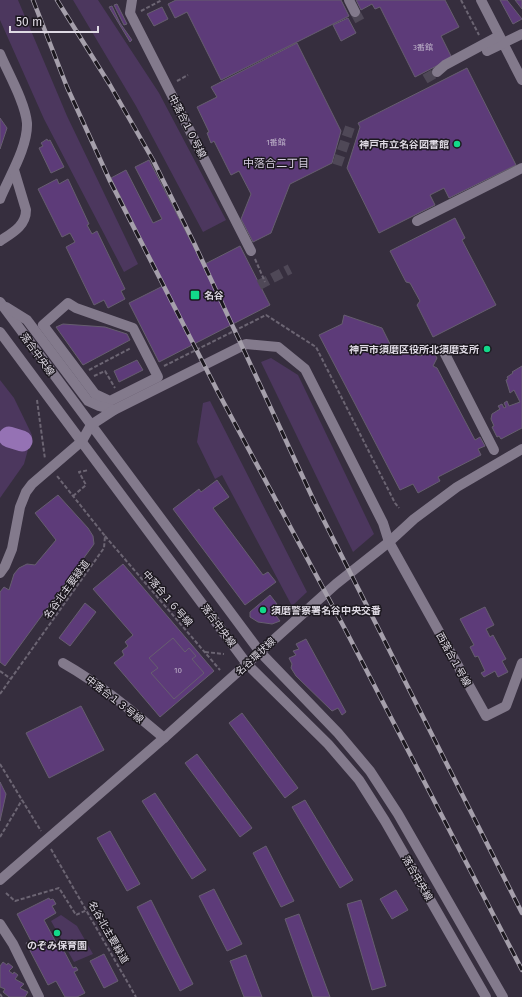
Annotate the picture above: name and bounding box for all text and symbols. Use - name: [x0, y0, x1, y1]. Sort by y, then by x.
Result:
- scale bar: [10, 8, 98, 34]
- text: 50 m: [16, 15, 42, 29]
- house number: 3番館: [413, 43, 433, 52]
- street label: 中落合１０号線: [166, 93, 208, 160]
- house number: 1番館: [266, 138, 286, 147]
- place label: 神戸市立名谷図書館: [359, 139, 449, 151]
- marker: 神戸市立名谷図書館: [452, 139, 462, 149]
- district label: 中落合二丁目: [243, 157, 309, 170]
- marker: 名谷: [189, 289, 201, 301]
- place label: 名谷: [204, 290, 224, 302]
- street label: 落合中央線: [18, 331, 57, 378]
- place label: 神戸市須磨区役所北須磨支所: [349, 344, 479, 356]
- marker: 神戸市須磨区役所北須磨支所: [482, 344, 492, 354]
- street label: 名谷北主要緑道: [41, 558, 92, 621]
- street label: 中落合１６号線: [140, 568, 195, 629]
- street label: 落合中央線: [198, 602, 238, 649]
- marker: 須磨警察署名谷中央交番: [258, 605, 268, 615]
- place label: 須磨警察署名谷中央交番: [271, 605, 381, 617]
- street label: 西落合１号線: [433, 630, 473, 689]
- street label: 名谷環状線: [233, 635, 278, 678]
- house number: 10: [174, 666, 182, 675]
- street label: 中落合１３号線: [83, 674, 146, 726]
- street label: 落合中央線: [399, 854, 435, 903]
- street label: 名谷北主要緑道: [85, 899, 131, 966]
- marker: のぞみ保育園: [52, 928, 62, 938]
- place label: のぞみ保育園: [27, 940, 87, 952]

